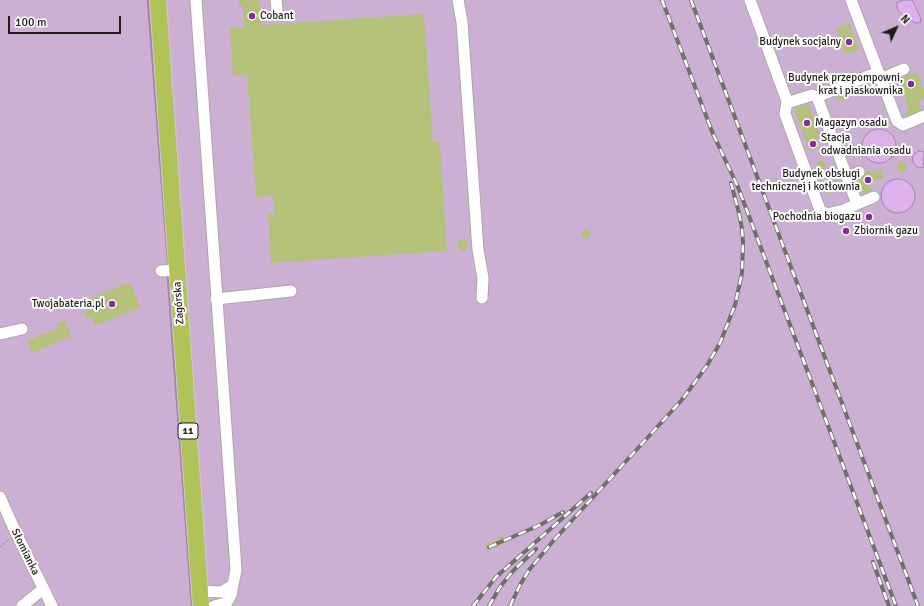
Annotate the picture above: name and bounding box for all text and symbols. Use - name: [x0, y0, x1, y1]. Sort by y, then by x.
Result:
- scale bar: [10, 8, 123, 34]
- north arrow: [876, 8, 916, 48]
- place label: Cobant: [260, 9, 294, 23]
- marker: Cobant: [247, 11, 257, 21]
- text: N: [898, 12, 912, 27]
- text: 100 m: [15, 15, 47, 30]
- place label: Budynek socjalny: [759, 35, 841, 49]
- marker: Budynek socjalny: [844, 37, 854, 47]
- place label: Budynek przepompowni, krat i piaskownika: [788, 71, 903, 97]
- marker: Budynek przepompowni, krat i piaskownika: [906, 79, 916, 89]
- place label: Magazyn osadu: [815, 116, 887, 130]
- marker: Magazyn osadu: [802, 118, 812, 128]
- place label: Stacja odwadniania osadu: [821, 131, 911, 157]
- marker: Stacja odwadniania osadu: [808, 139, 818, 149]
- place label: Budynek obsługi technicznej i kotłownia: [752, 167, 860, 193]
- marker: Budynek obsługi technicznej i kotłownia: [863, 175, 873, 185]
- place label: Pochodnia biogazu: [773, 210, 861, 224]
- marker: Pochodnia biogazu: [864, 212, 874, 222]
- place label: Zbiornik gazu: [854, 224, 918, 238]
- marker: Zbiornik gazu: [841, 226, 851, 236]
- street label: Zagórska: [171, 281, 187, 325]
- place label: Twojabateria.pl: [32, 297, 104, 311]
- marker: Twojabateria.pl: [107, 299, 117, 309]
- road number: 11: [178, 423, 198, 439]
- street label: Słomianka: [8, 527, 42, 577]

